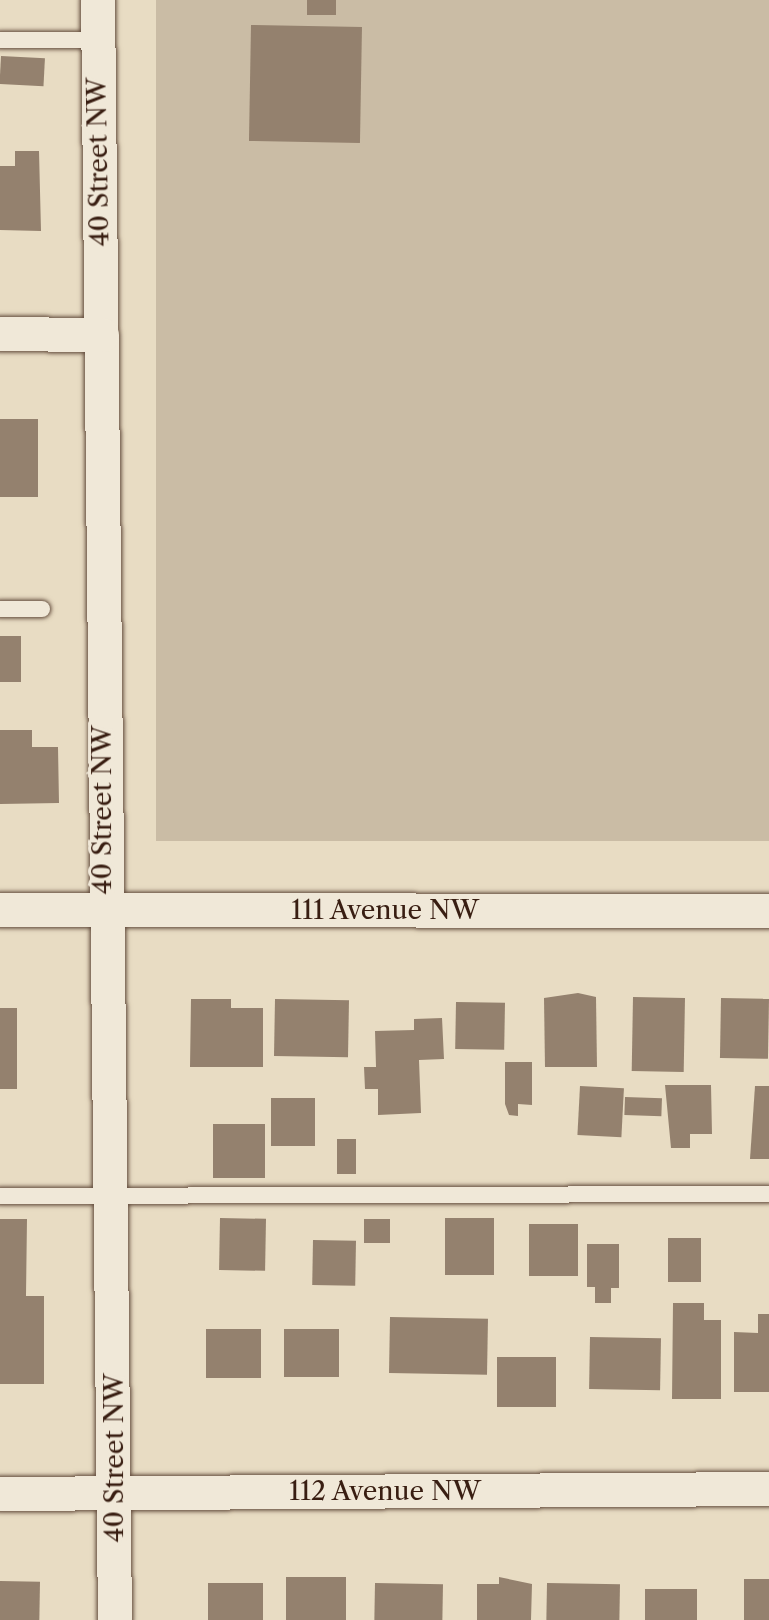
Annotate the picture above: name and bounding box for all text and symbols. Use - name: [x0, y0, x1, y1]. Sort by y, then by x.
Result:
- street label: 40 Street NW: [82, 77, 116, 247]
- street label: 40 Street NW: [87, 726, 119, 894]
- street label: 111 Avenue NW: [291, 895, 479, 927]
- street label: 40 Street NW: [99, 1374, 131, 1542]
- street label: 112 Avenue NW: [288, 1476, 482, 1508]

